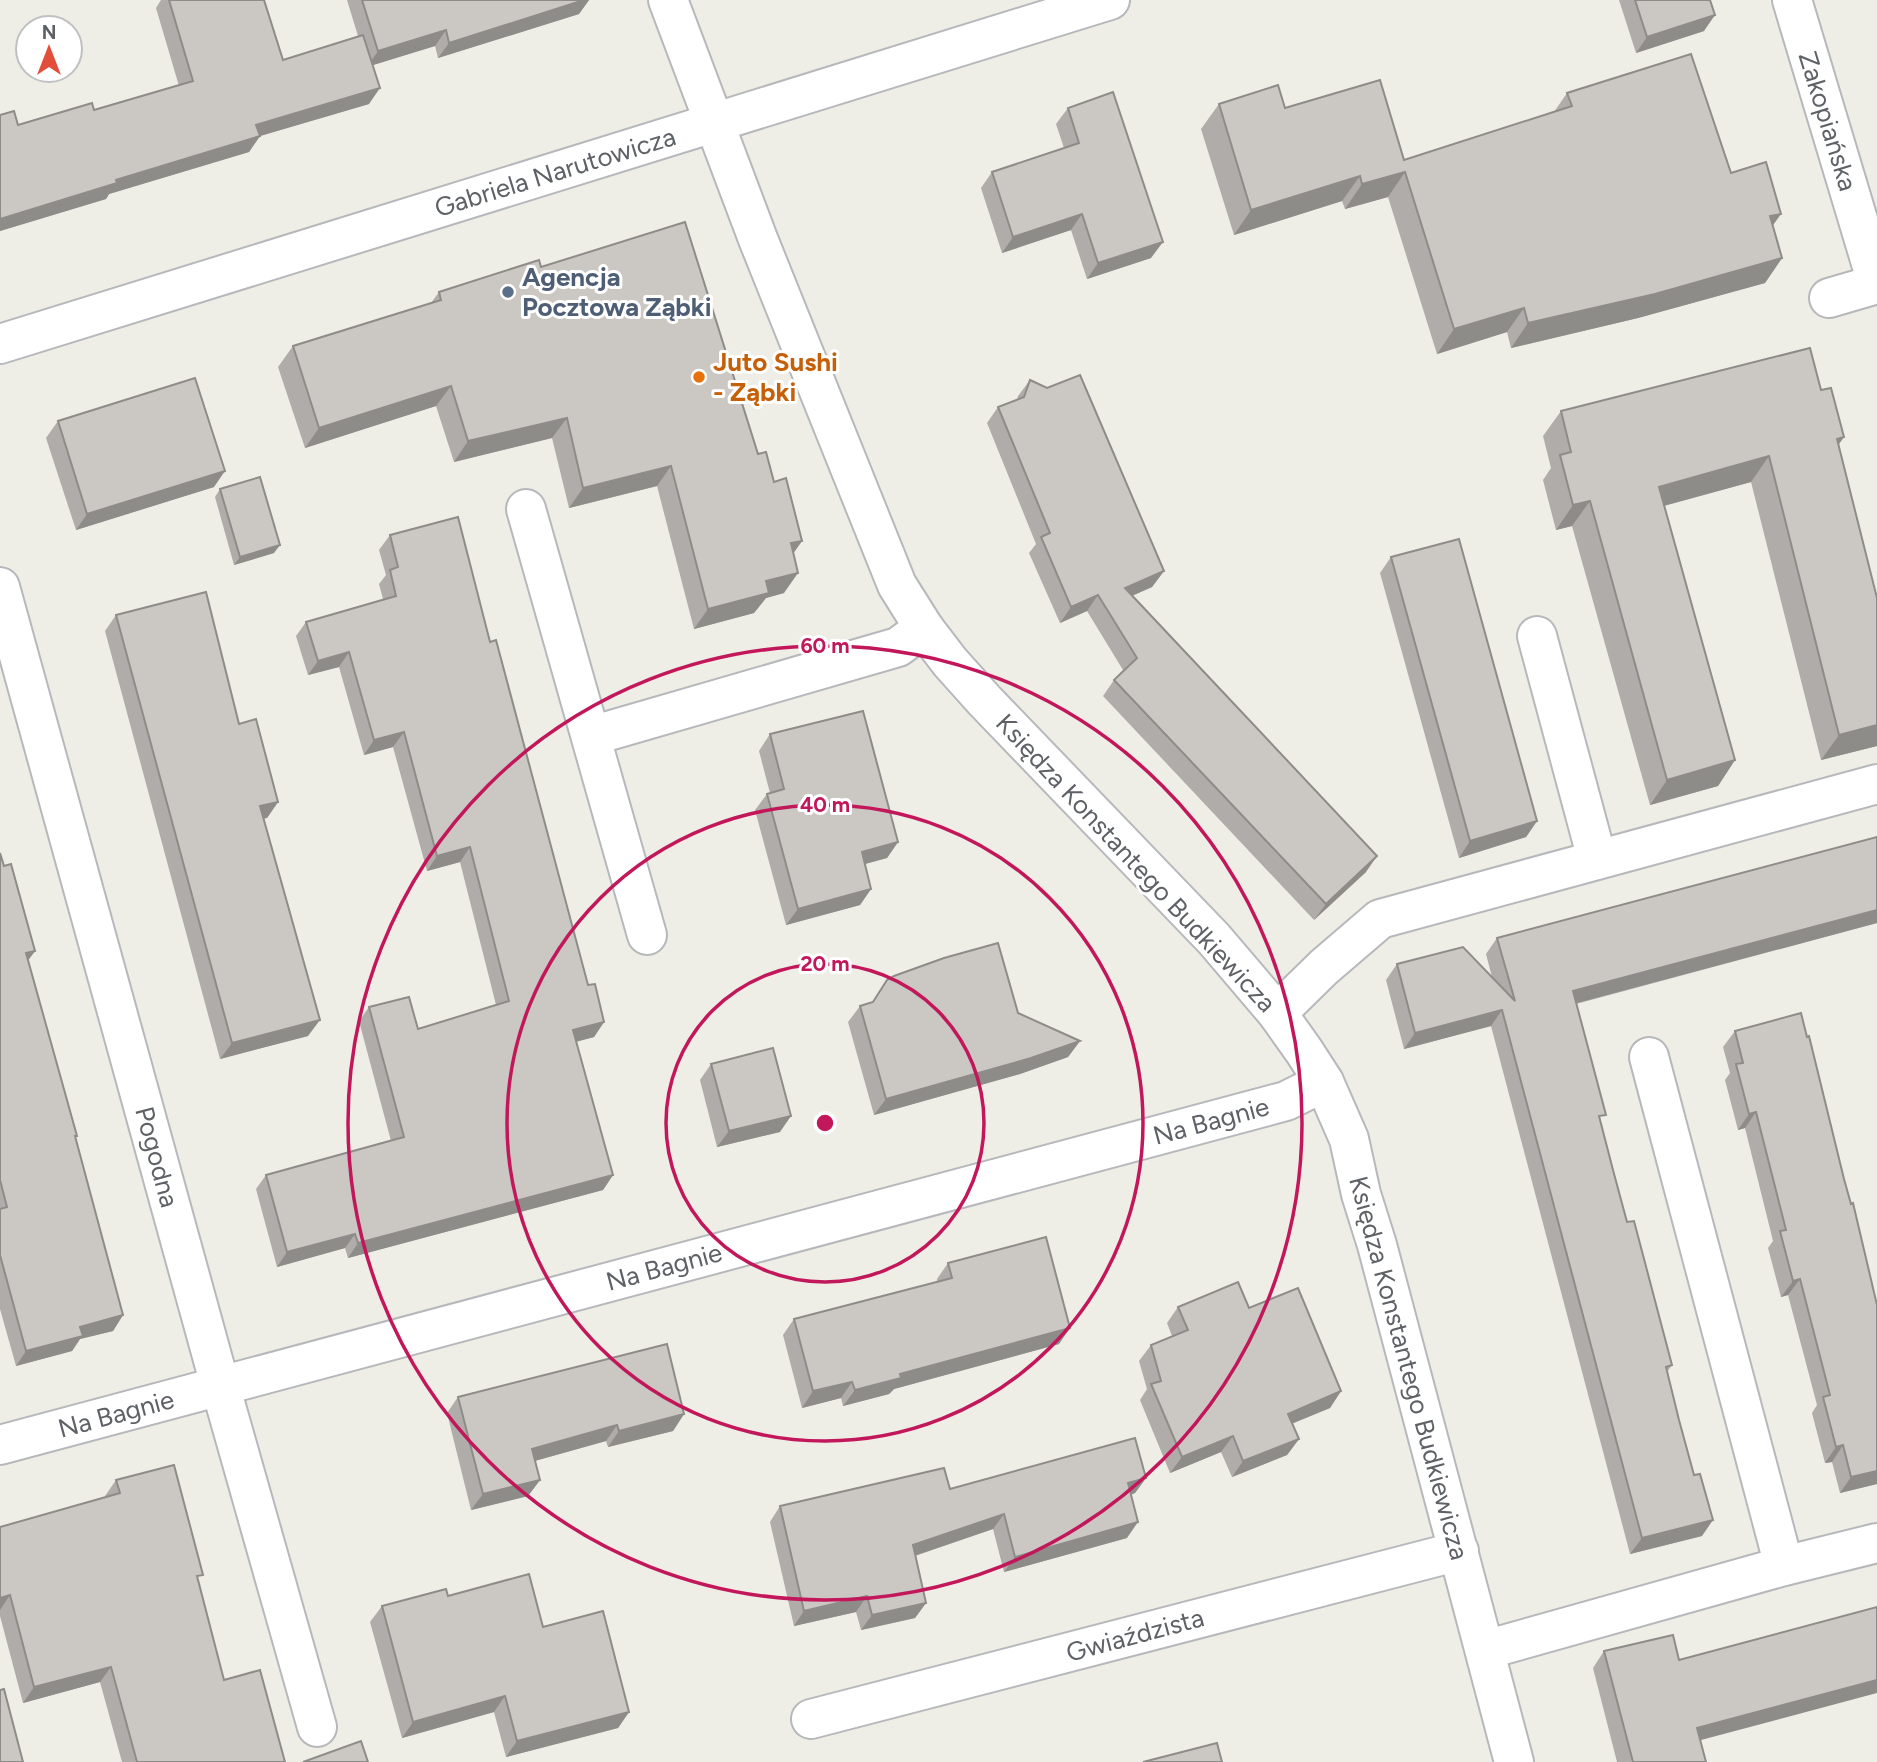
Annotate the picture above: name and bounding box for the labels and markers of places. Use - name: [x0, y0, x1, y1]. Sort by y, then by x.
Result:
- place label: Agencja Pocztowa Ząbki: [522, 261, 712, 323]
- marker: Agencja Pocztowa Ząbki: [500, 284, 516, 300]
- place label: Juto Sushi - Ząbki: [713, 346, 838, 408]
- marker: Juto Sushi - Ząbki: [691, 369, 707, 385]
- centre of rings: [813, 1111, 837, 1135]

